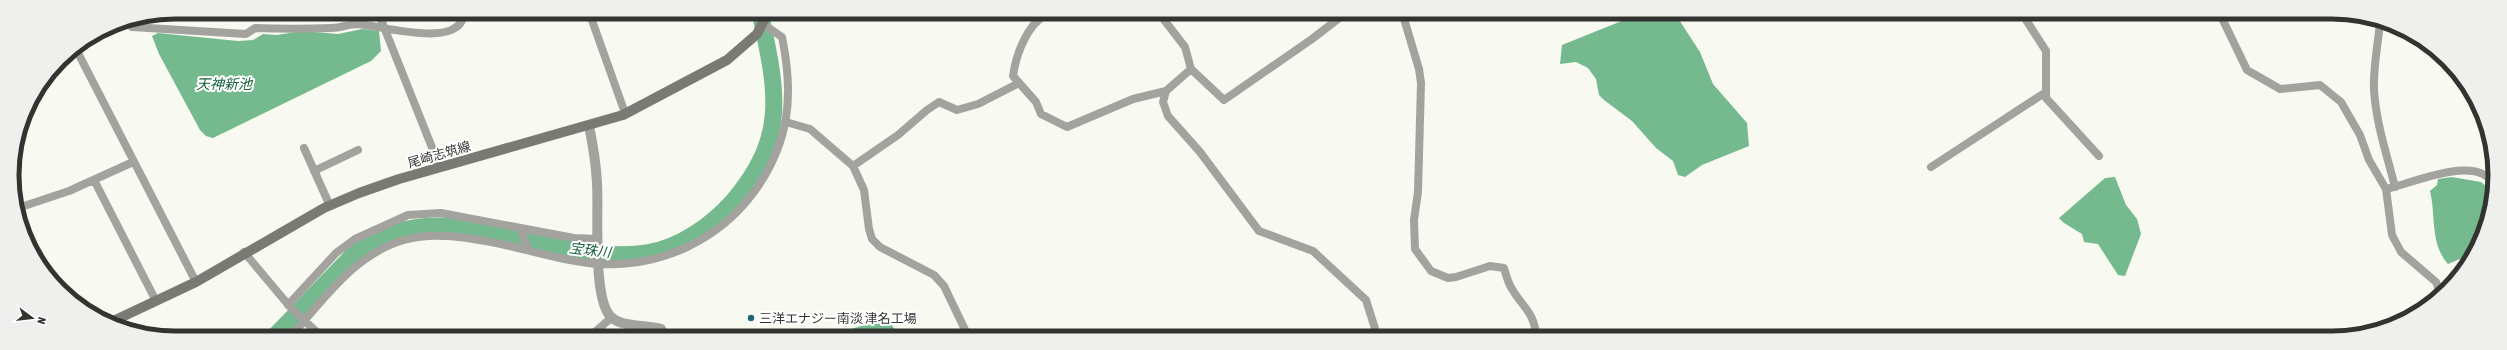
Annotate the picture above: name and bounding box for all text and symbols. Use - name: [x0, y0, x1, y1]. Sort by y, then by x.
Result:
- water label: 天神新池: [196, 76, 254, 92]
- street label: 尾崎志筑線: [406, 138, 472, 171]
- water label: 宝珠川: [568, 240, 614, 261]
- north arrow: [12, 298, 52, 338]
- place label: 三洋エナジー南淡 津名工場: [759, 311, 917, 326]
- marker: 三洋エナジー南淡 津名工場: [746, 313, 756, 323]
- text: N: [35, 316, 48, 325]

